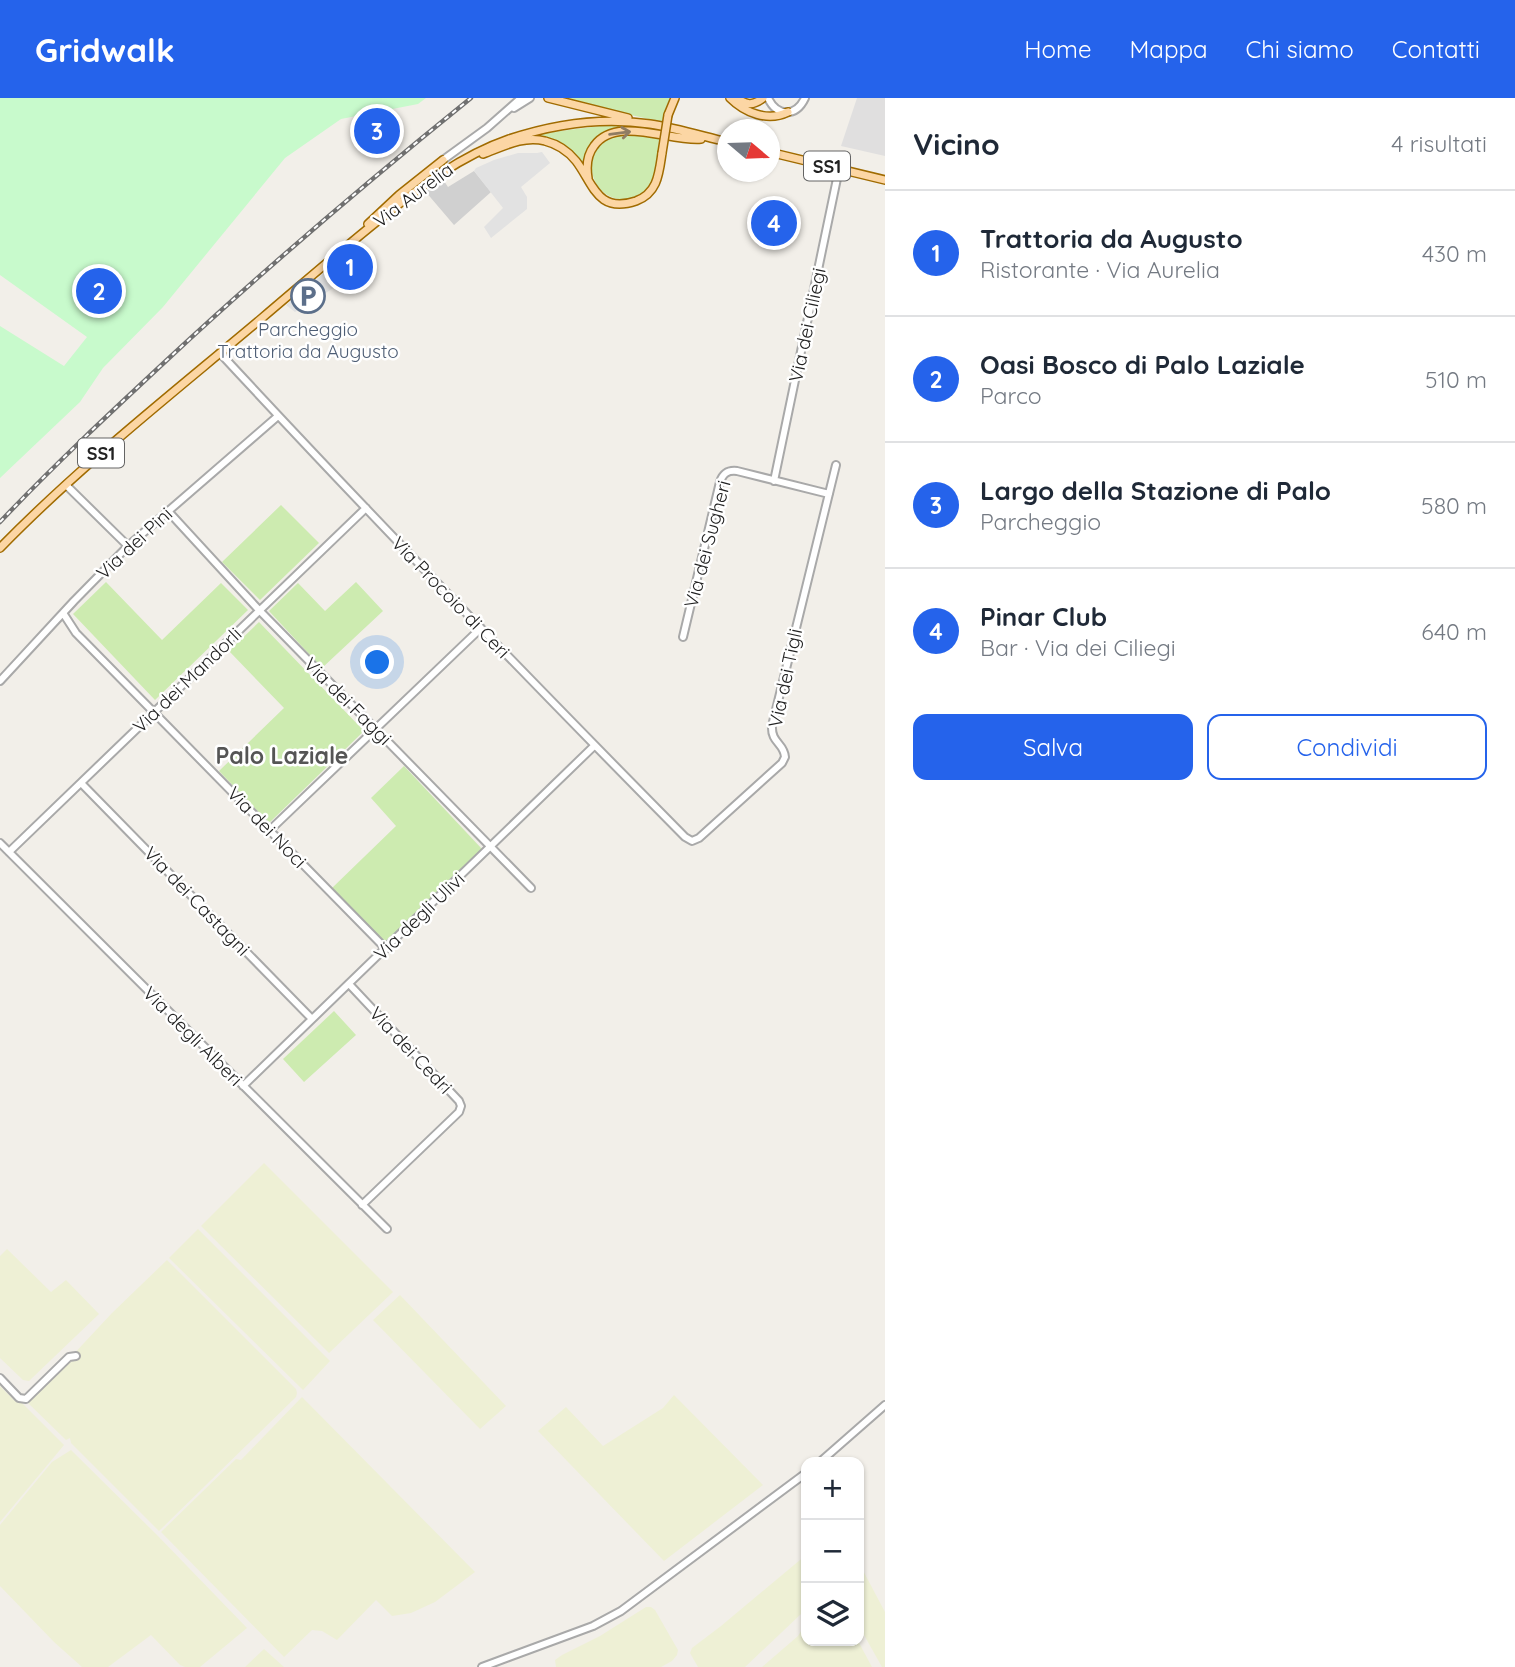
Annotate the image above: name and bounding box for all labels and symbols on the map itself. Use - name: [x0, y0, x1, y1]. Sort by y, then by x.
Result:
- pin: 3: [354, 105, 400, 157]
- north arrow: [717, 119, 780, 182]
- one-way arrow: [608, 126, 631, 139]
- road number: SS1: [804, 152, 850, 180]
- street label: Via Aurelia: [368, 157, 458, 233]
- pin: 4: [751, 197, 797, 249]
- pin: 1: [327, 241, 373, 293]
- pin: 2: [76, 265, 122, 317]
- street label: Via dei Ciliegi: [783, 266, 831, 384]
- parking icon: Parcheggio Trattoria da Augusto: [289, 277, 327, 315]
- place label: Parcheggio Trattoria da Augusto: [217, 317, 399, 363]
- road number: SS1: [78, 438, 124, 468]
- street label: Via dei Sugheri: [678, 478, 736, 610]
- street label: Via dei Pini: [91, 502, 177, 584]
- street label: Via Procoio di Ceri: [387, 531, 515, 663]
- street label: Via dei Mandorli: [128, 622, 246, 738]
- street label: Via dei Tigli: [763, 626, 807, 730]
- your location: [360, 645, 394, 679]
- street label: Via dei Faggi: [299, 652, 397, 750]
- district label: Palo Laziale: [216, 741, 348, 770]
- street label: Via dei Noci: [222, 781, 312, 873]
- street label: Via dei Castagni: [139, 841, 255, 961]
- street label: Via degli Ulivi: [369, 867, 469, 965]
- street label: Via degli Alberi: [138, 981, 248, 1091]
- street label: Via dei Cedri: [364, 1001, 458, 1099]

